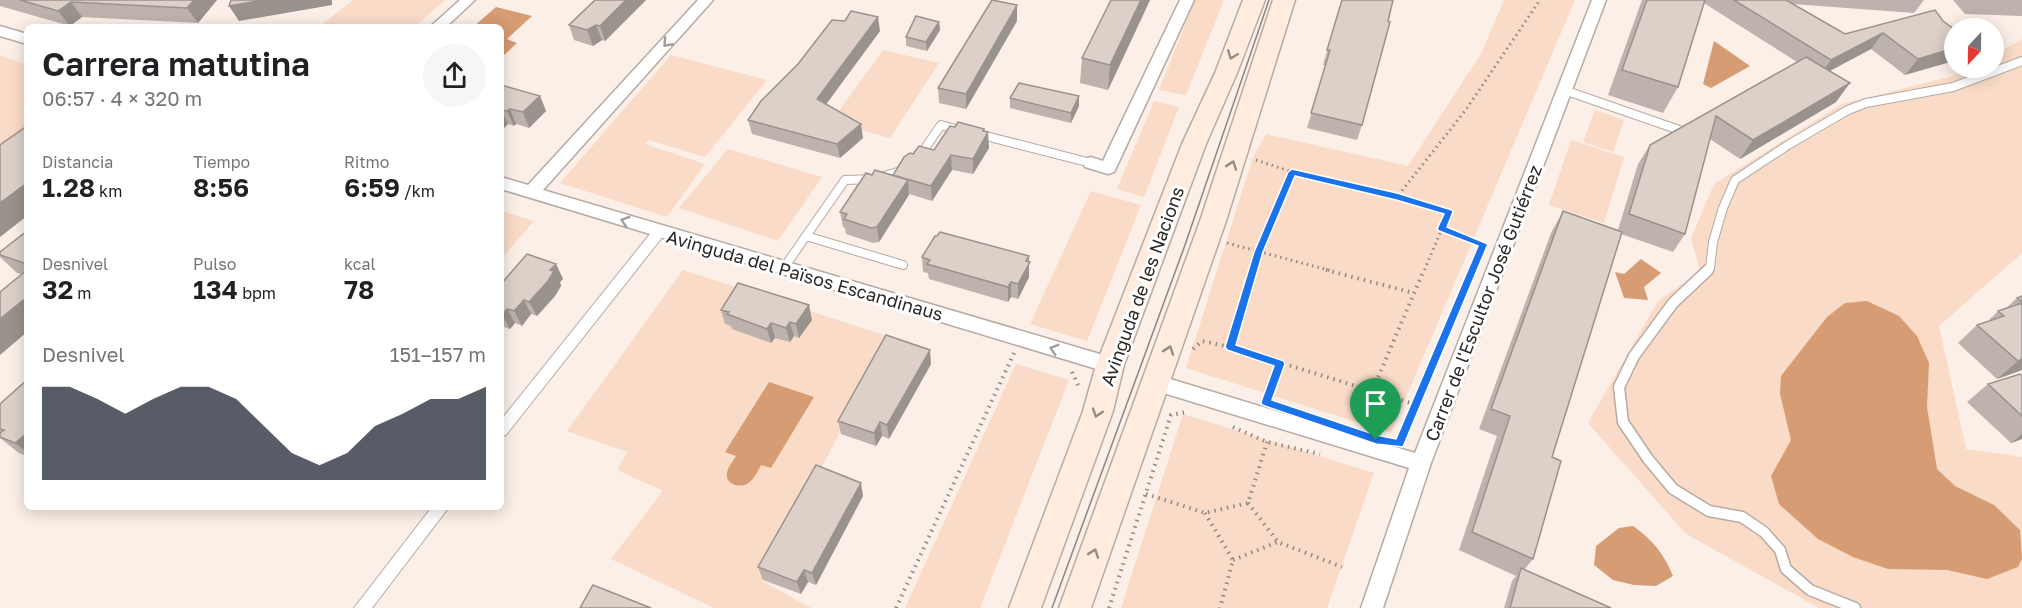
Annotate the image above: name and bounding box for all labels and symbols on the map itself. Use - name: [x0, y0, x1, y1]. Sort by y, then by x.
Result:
- north arrow: [1944, 18, 2004, 78]
- one-way arrow: [663, 37, 674, 47]
- one-way arrow: [1227, 49, 1240, 59]
- one-way arrow: [1224, 160, 1237, 171]
- street label: Carrer de l'Escultor José Gutiérrez: [1420, 162, 1546, 444]
- street label: Avinguda de les Nacions: [1096, 183, 1188, 389]
- one-way arrow: [620, 216, 631, 229]
- street label: Avinguda del Països Escandinaus: [664, 225, 946, 325]
- one-way arrow: [1049, 344, 1060, 356]
- one-way arrow: [1161, 345, 1174, 356]
- pin: [1350, 378, 1401, 440]
- one-way arrow: [1092, 407, 1104, 418]
- one-way arrow: [1087, 548, 1100, 559]

